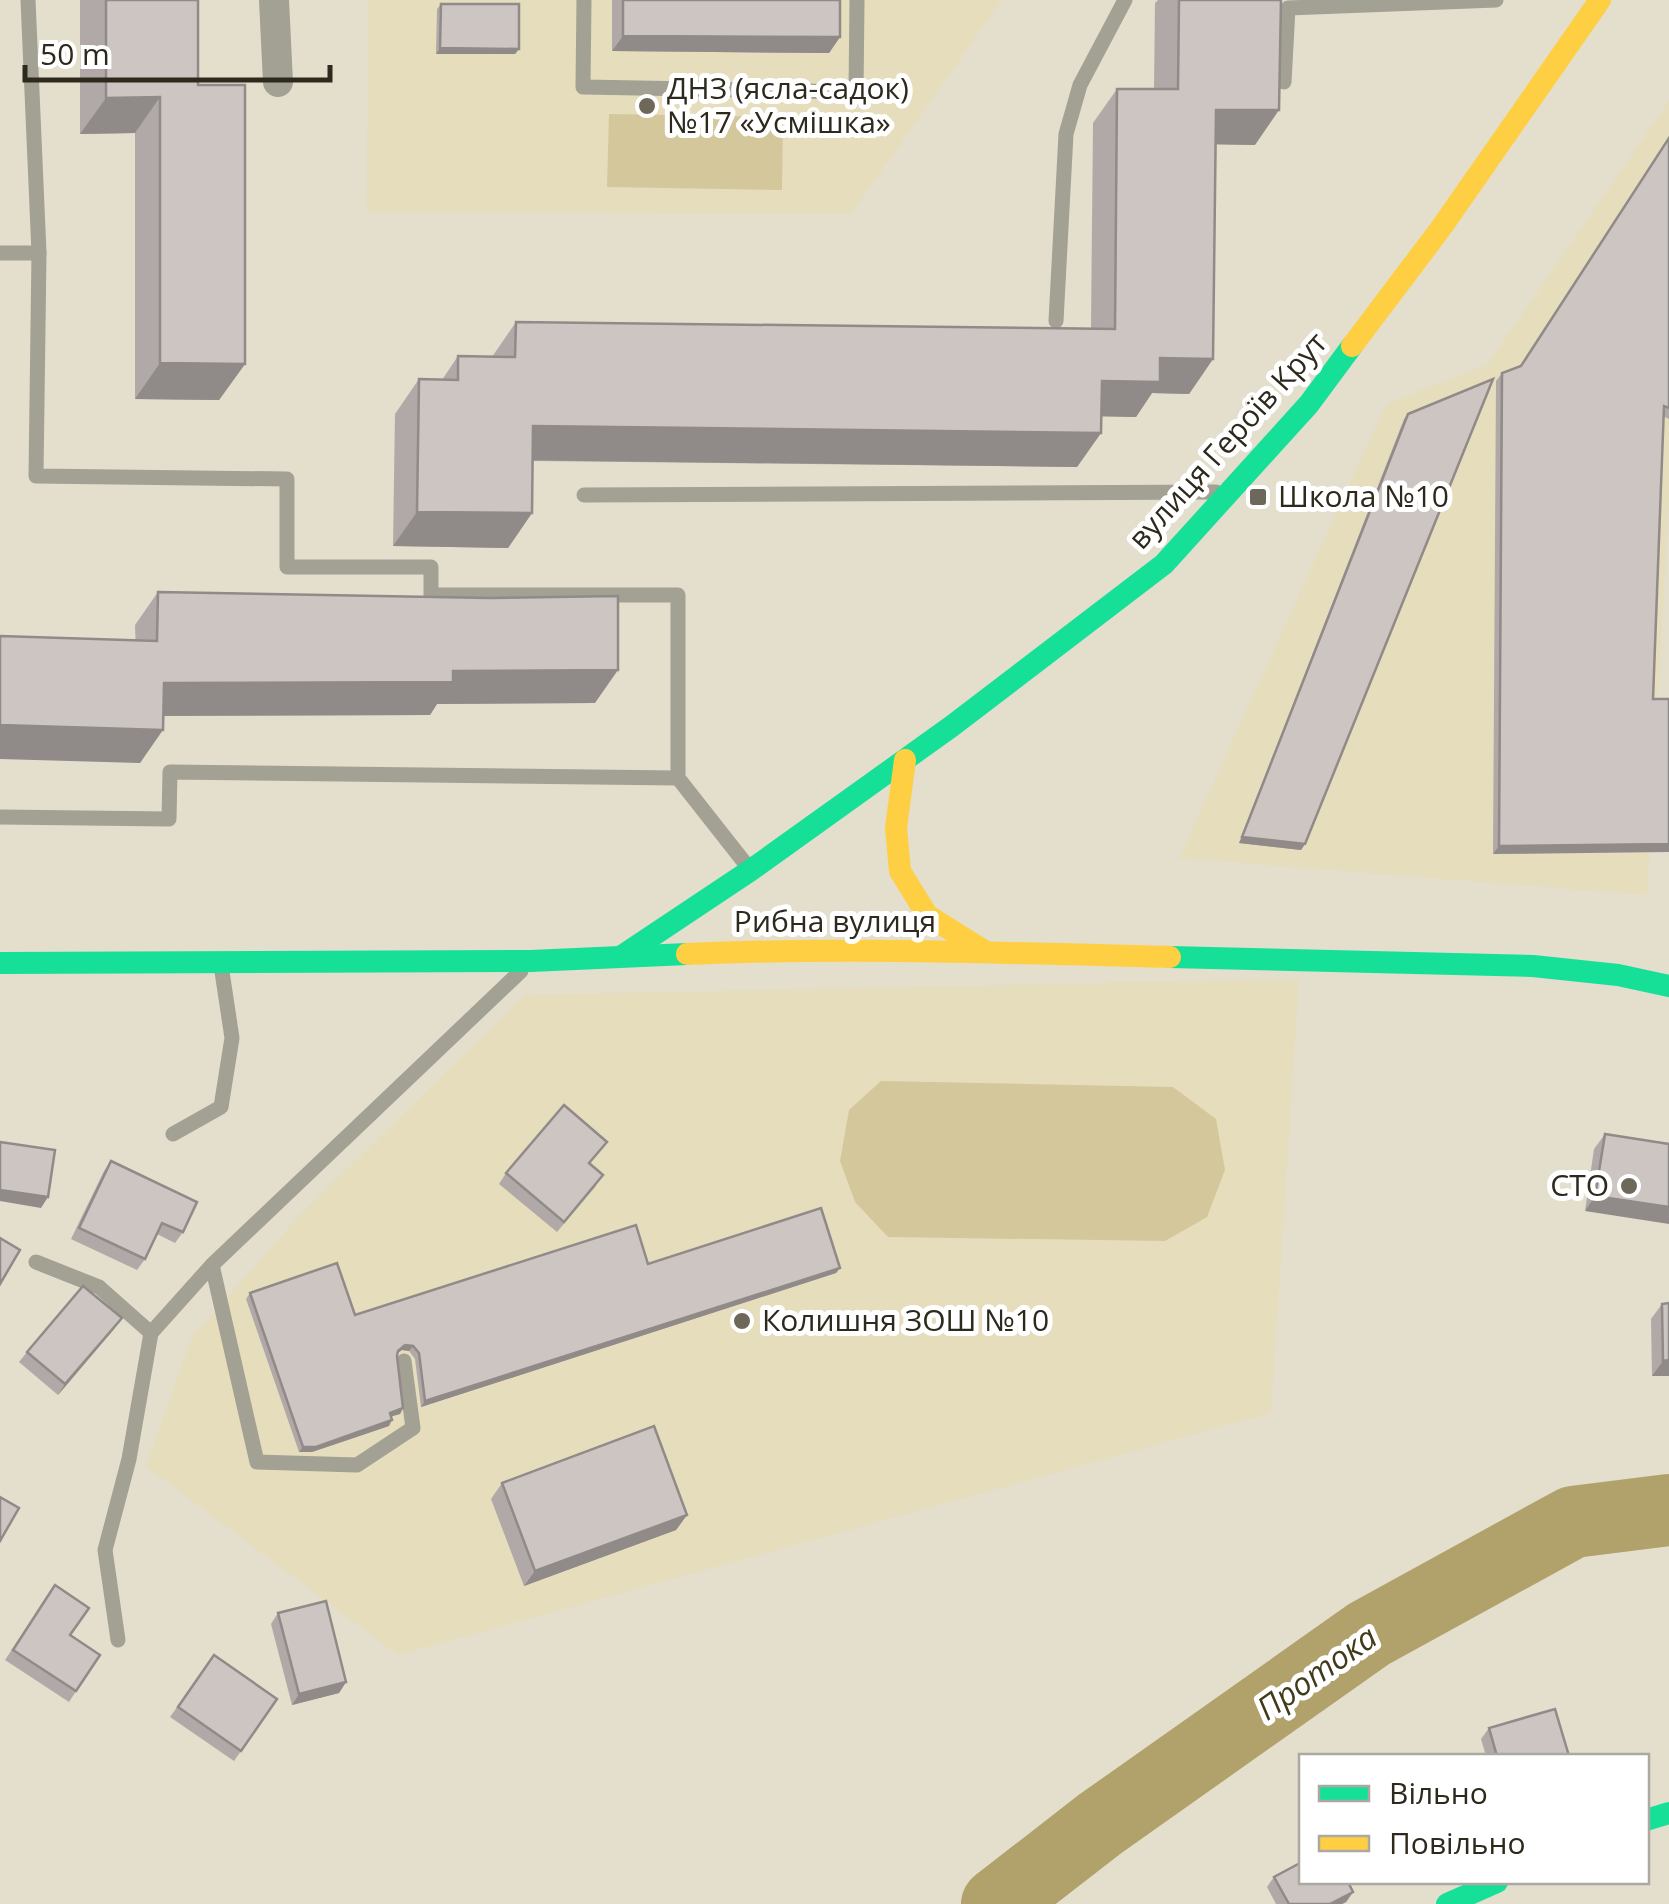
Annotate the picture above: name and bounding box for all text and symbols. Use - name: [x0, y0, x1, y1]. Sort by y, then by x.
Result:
- scale bar: [25, 20, 330, 82]
- text: 50 m: [40, 33, 110, 74]
- place label: ДНЗ (ясла-садок) №17 «Усмішка»: [667, 67, 909, 142]
- marker: ДНЗ (ясла-садок) №17 «Усмішка»: [636, 95, 658, 117]
- street label: вулиця Героїв Крут: [1118, 323, 1335, 557]
- place label: Школа №10: [1278, 475, 1449, 516]
- marker: Школа №10: [1247, 486, 1269, 508]
- street label: Рибна вулиця: [734, 900, 936, 941]
- place label: СТО: [1550, 1164, 1609, 1205]
- marker: СТО: [1618, 1175, 1640, 1197]
- place label: Колишня ЗОШ №10: [762, 1299, 1049, 1340]
- marker: Колишня ЗОШ №10: [731, 1310, 753, 1332]
- water label: Протока: [1247, 1615, 1385, 1729]
- legend: [1299, 1754, 1649, 1884]
- text: Вільно: [1389, 1772, 1488, 1813]
- text: Повільно: [1389, 1822, 1526, 1863]

